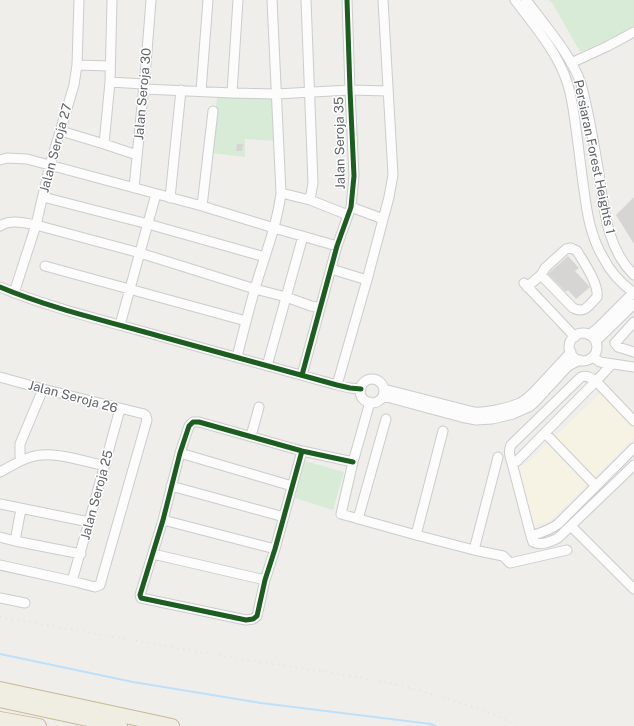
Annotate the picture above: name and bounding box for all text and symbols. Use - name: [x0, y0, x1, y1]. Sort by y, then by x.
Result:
- street label: Jalan Seroja 30: [131, 47, 155, 141]
- street label: Persiaran Forest Heights 1: [570, 78, 618, 236]
- street label: Jalan Seroja 35: [331, 97, 349, 189]
- street label: Jalan Seroja 27: [37, 102, 75, 194]
- street label: Jalan Seroja 26: [27, 378, 119, 416]
- street label: Jalan Seroja 25: [78, 448, 116, 542]

